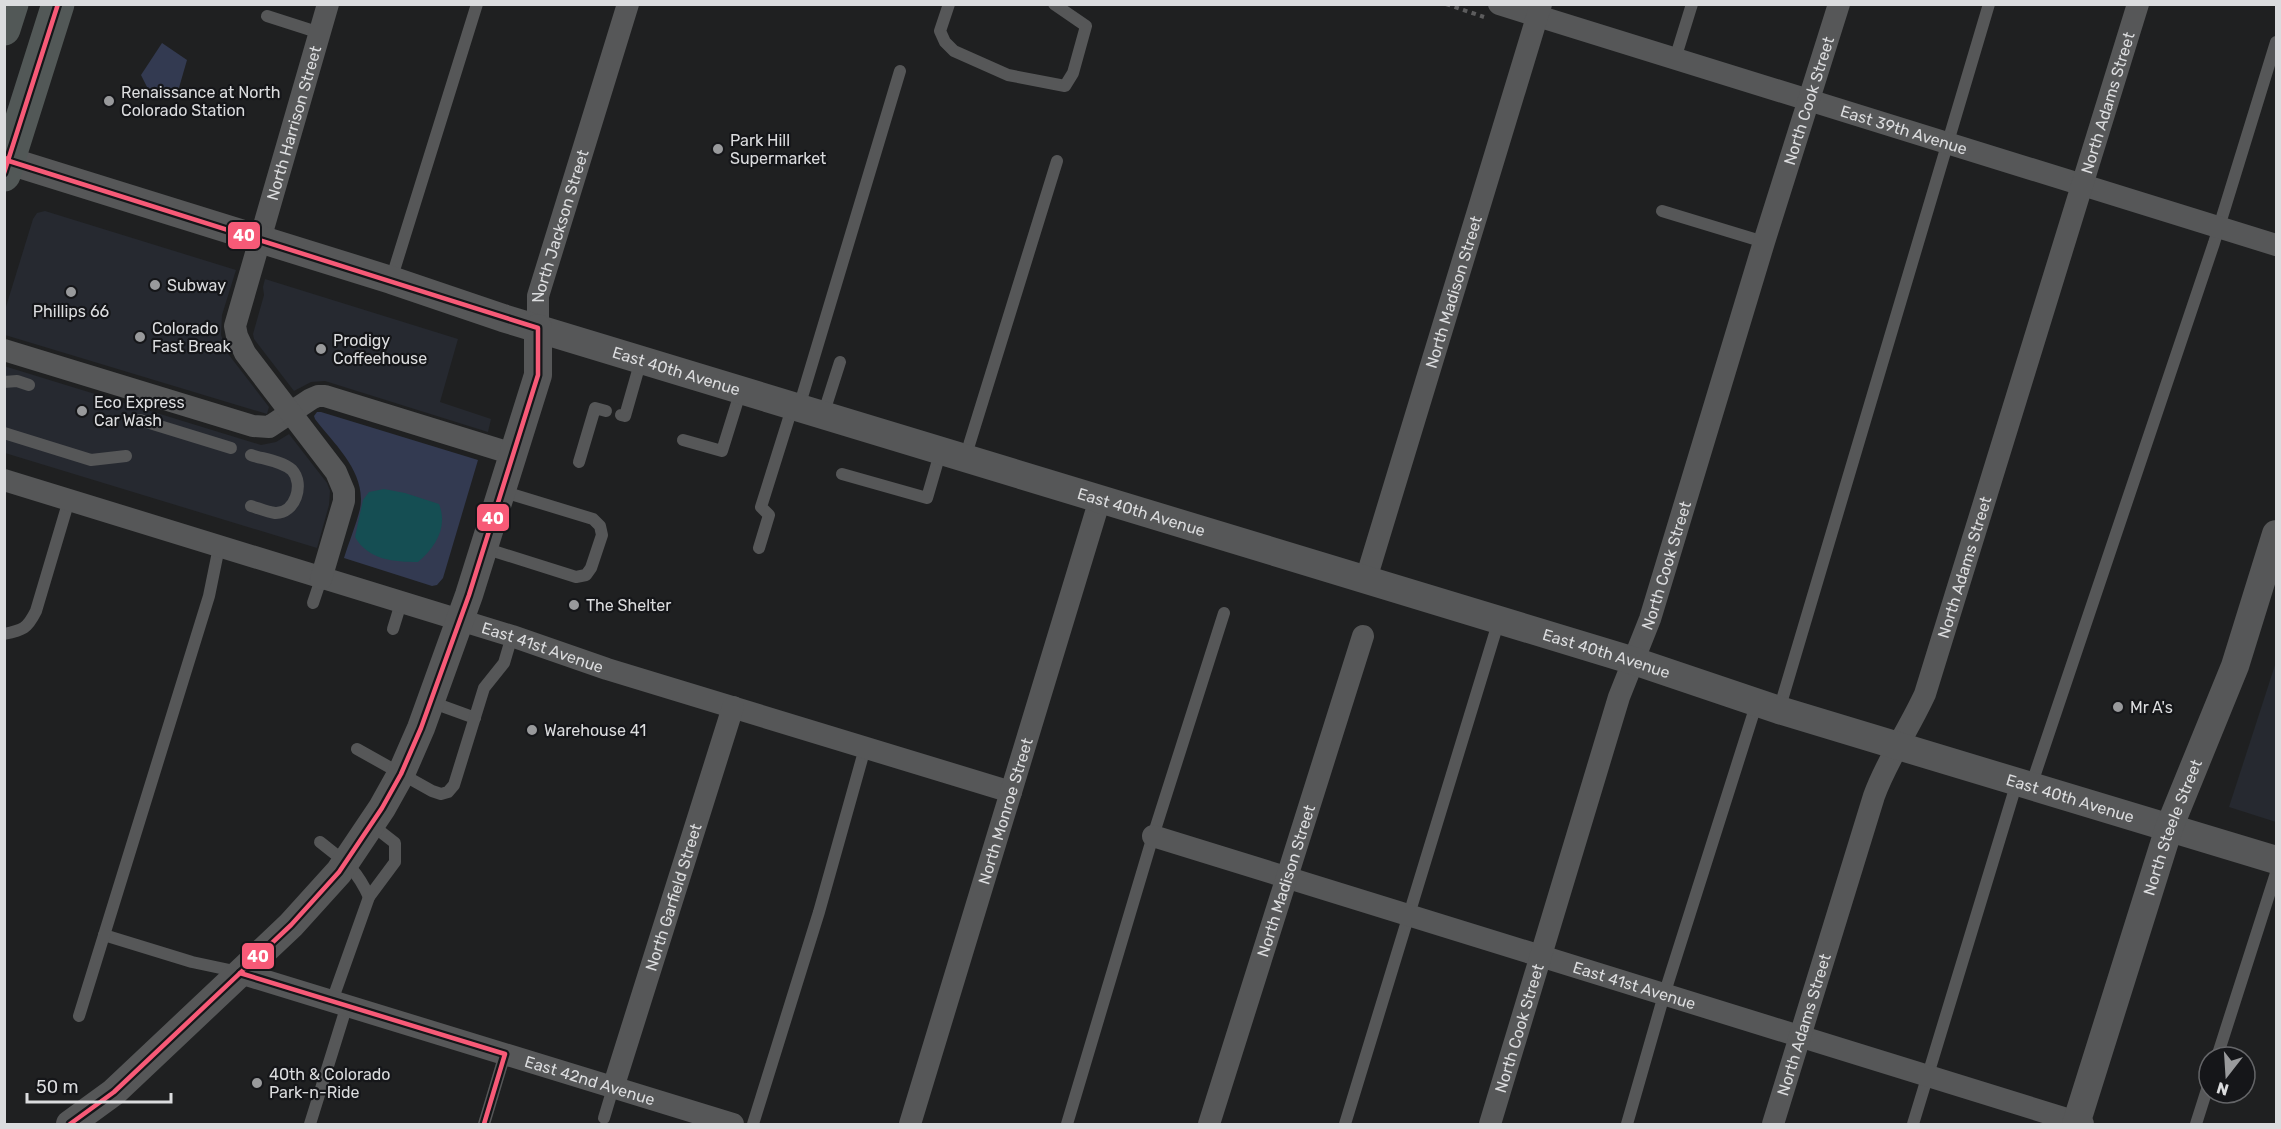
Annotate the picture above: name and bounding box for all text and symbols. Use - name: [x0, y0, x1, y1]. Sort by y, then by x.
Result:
- street label: North Adams Street: [2077, 30, 2138, 176]
- street label: North Cook Street: [1779, 34, 1838, 167]
- street label: North Harrison Street: [262, 44, 325, 203]
- place label: Renaissance at North Colorado Station: [121, 83, 281, 120]
- marker: Renaissance at North Colorado Station: [102, 94, 116, 108]
- street label: East 39th Avenue: [1838, 101, 1970, 158]
- place label: Park Hill Supermarket: [730, 131, 826, 168]
- marker: Park Hill Supermarket: [711, 142, 725, 156]
- street label: North Jackson Street: [529, 147, 592, 303]
- street label: North Madison Street: [1421, 213, 1486, 371]
- line badge: 40: [227, 221, 261, 250]
- text: 40: [233, 226, 255, 245]
- place label: Subway: [167, 276, 226, 295]
- marker: Subway: [148, 278, 162, 292]
- marker: Phillips 66: [64, 285, 78, 299]
- place label: Phillips 66: [33, 302, 110, 321]
- place label: Colorado Fast Break: [152, 319, 231, 356]
- marker: Colorado Fast Break: [133, 330, 147, 344]
- place label: Prodigy Coffeehouse: [333, 331, 427, 368]
- marker: Prodigy Coffeehouse: [314, 342, 328, 356]
- street label: East 40th Avenue: [610, 342, 743, 399]
- place label: Eco Express Car Wash: [94, 393, 185, 430]
- marker: Eco Express Car Wash: [75, 404, 89, 418]
- street label: East 40th Avenue: [1075, 483, 1208, 540]
- street label: North Adams Street: [1933, 494, 1995, 641]
- street label: North Cook Street: [1637, 499, 1695, 633]
- line badge: 40: [476, 503, 510, 532]
- text: 40: [482, 509, 504, 528]
- place label: The Shelter: [586, 596, 671, 615]
- marker: The Shelter: [567, 598, 581, 612]
- street label: East 41st Avenue: [479, 618, 606, 677]
- street label: East 40th Avenue: [1540, 624, 1673, 682]
- place label: Mr A's: [2130, 698, 2173, 717]
- marker: Mr A's: [2111, 700, 2125, 714]
- place label: Warehouse 41: [544, 721, 646, 740]
- marker: Warehouse 41: [525, 723, 539, 737]
- street label: North Monroe Street: [974, 736, 1036, 887]
- street label: North Steele Street: [2139, 756, 2206, 898]
- street label: East 40th Avenue: [2004, 770, 2137, 826]
- street label: North Madison Street: [1253, 802, 1319, 959]
- street label: North Garfield Street: [641, 821, 705, 973]
- line badge: 40: [241, 942, 275, 970]
- text: 40: [247, 947, 269, 966]
- street label: North Adams Street: [1773, 951, 1834, 1098]
- street label: East 41st Avenue: [1571, 957, 1698, 1013]
- street label: North Cook Street: [1490, 962, 1547, 1095]
- north arrow: [2197, 1045, 2257, 1105]
- street label: East 42nd Avenue: [523, 1051, 657, 1109]
- place label: 40th & Colorado Park-n-Ride: [269, 1065, 390, 1102]
- scale bar: [27, 1066, 171, 1104]
- text: 50 m: [36, 1076, 79, 1098]
- marker: 40th & Colorado Park-n-Ride: [250, 1076, 264, 1090]
- text: N: [2214, 1078, 2231, 1100]

